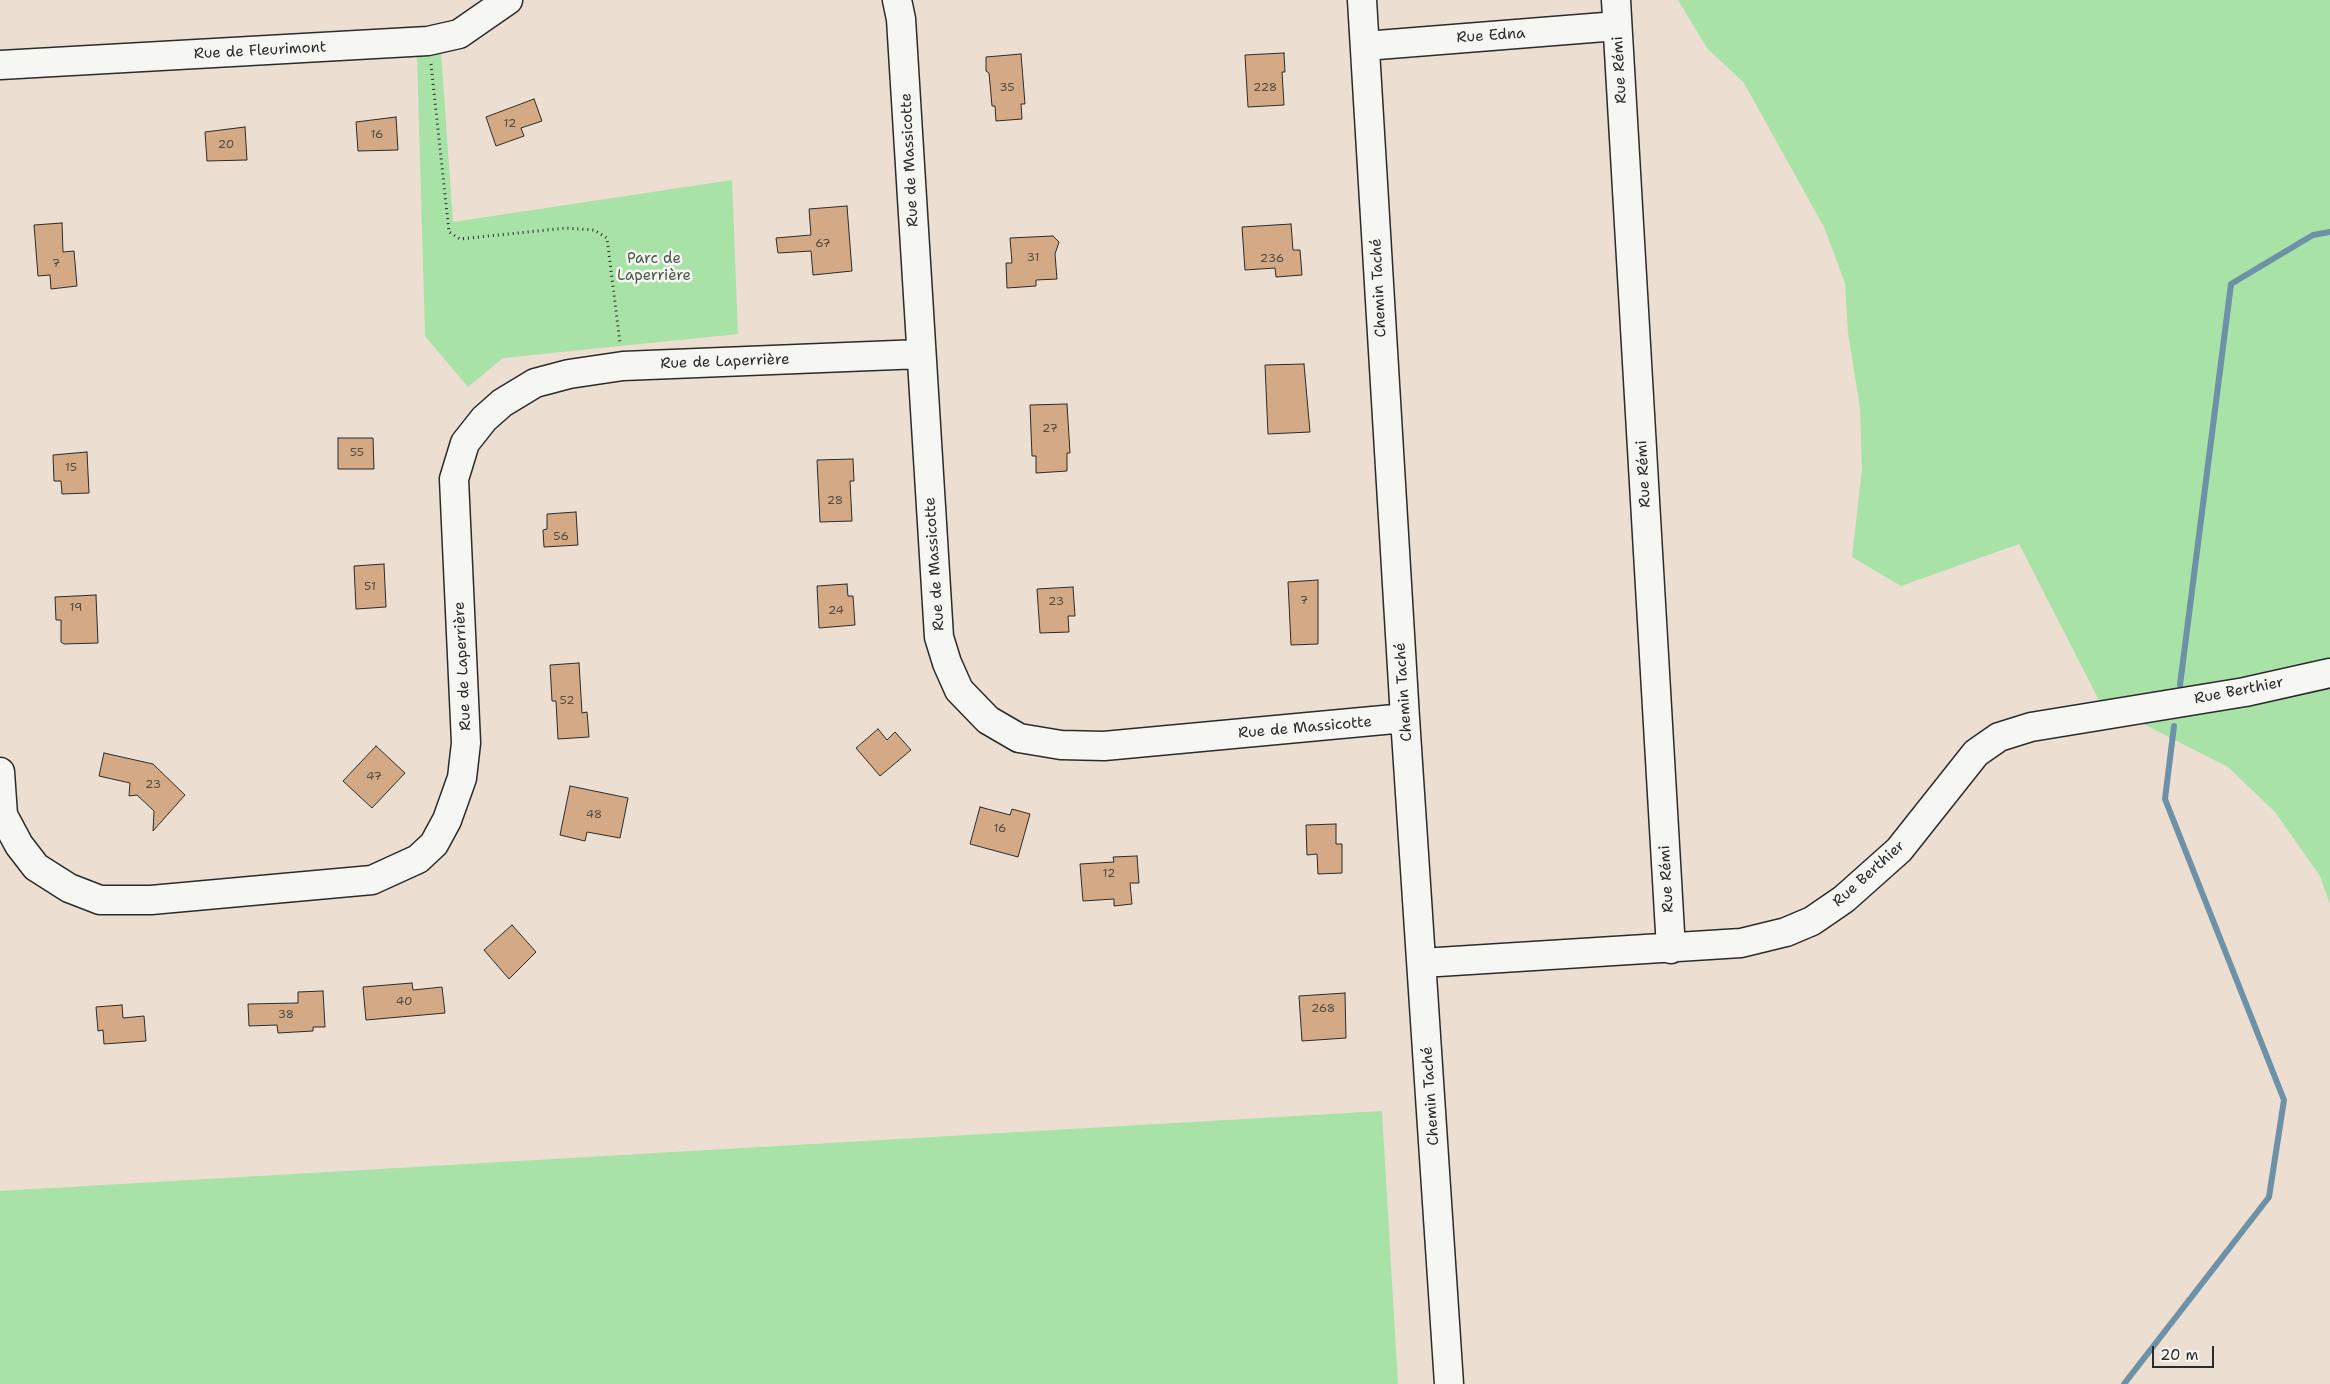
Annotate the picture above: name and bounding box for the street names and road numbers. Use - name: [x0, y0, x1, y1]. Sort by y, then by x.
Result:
- street label: Rue Edna: [1456, 25, 1526, 47]
- street label: Rue Rémi: [1609, 36, 1631, 104]
- street label: Rue de Fleurimont: [193, 39, 327, 63]
- street label: Rue de Massicotte: [898, 93, 922, 227]
- street label: Chemin Taché: [1367, 238, 1391, 338]
- street label: Rue de Laperrière: [660, 351, 790, 373]
- street label: Rue Rémi: [1633, 440, 1655, 508]
- street label: Rue de Massicotte: [921, 496, 949, 632]
- street label: Rue de Laperrière: [451, 601, 475, 731]
- street label: Chemin Taché: [1392, 642, 1416, 742]
- street label: Rue Berthier: [2193, 674, 2285, 708]
- street label: Rue de Massicotte: [1237, 713, 1373, 743]
- street label: Rue Berthier: [1829, 837, 1909, 911]
- street label: Rue Rémi: [1656, 845, 1678, 913]
- street label: Chemin Taché: [1419, 1046, 1443, 1146]

